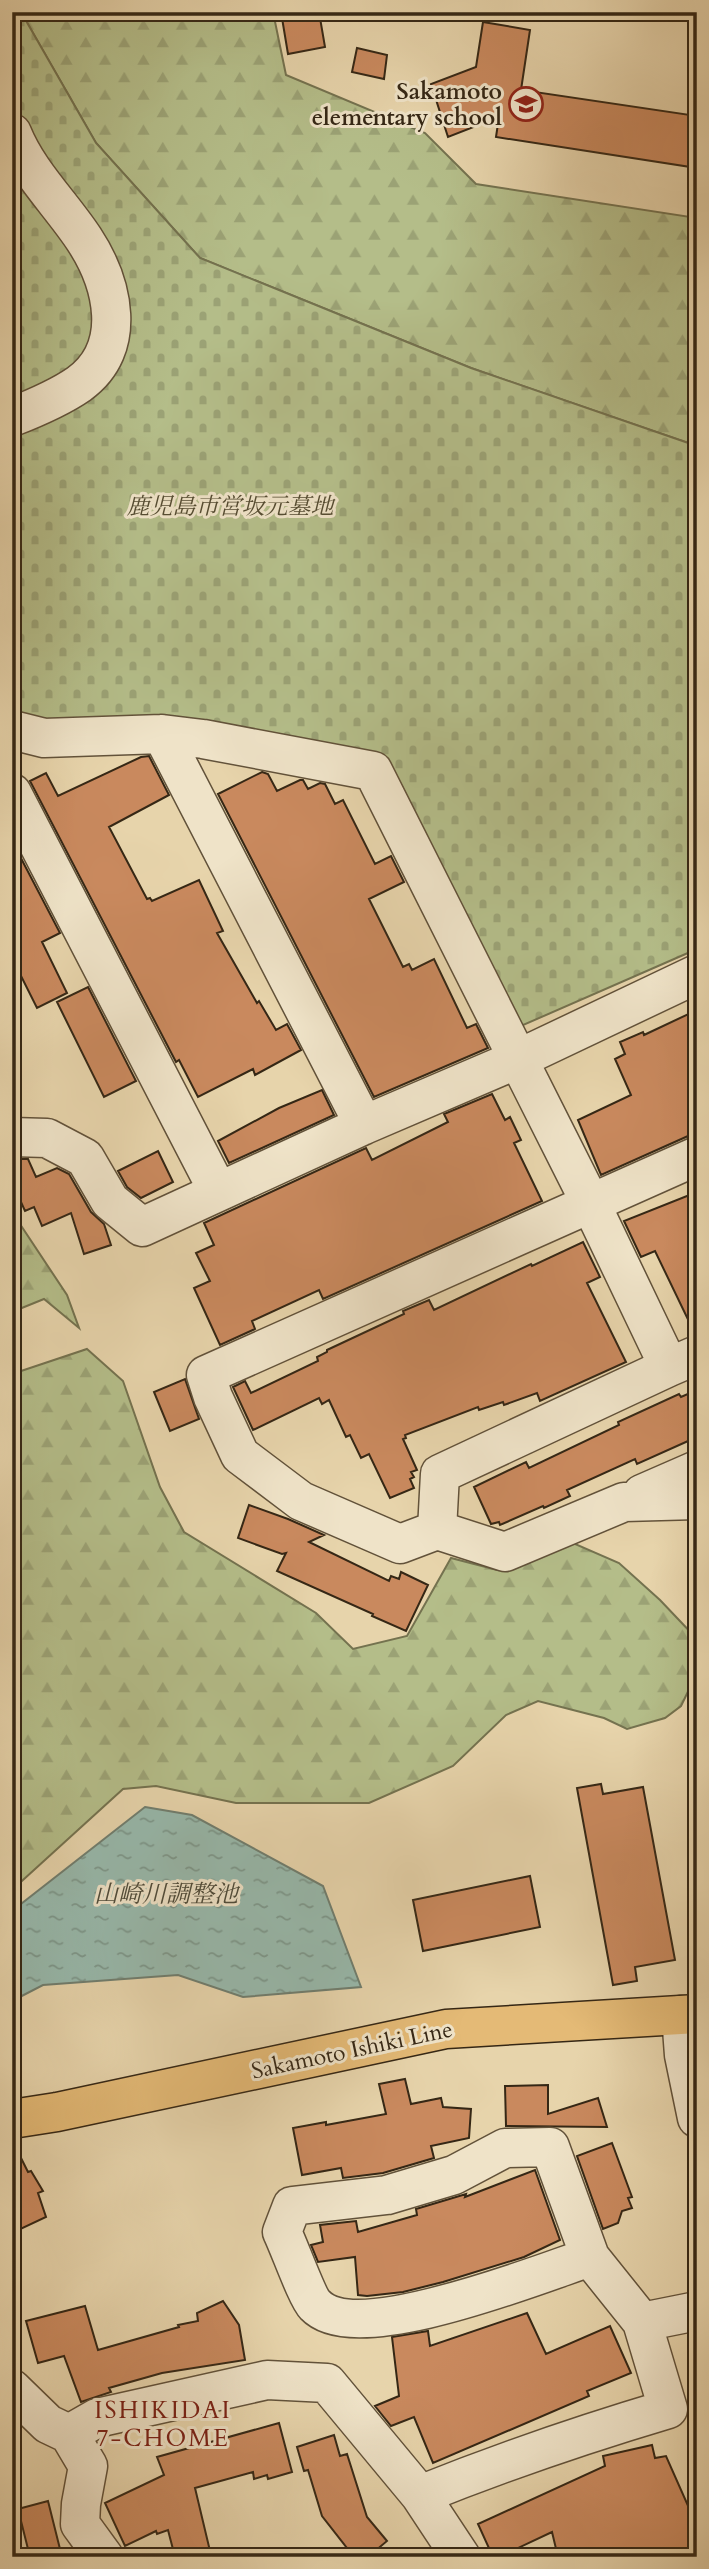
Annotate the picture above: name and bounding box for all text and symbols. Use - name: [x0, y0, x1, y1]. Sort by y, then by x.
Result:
- place label: Sakamoto elementary school: [312, 76, 502, 133]
- school or university icon: Sakamoto elementary school: [507, 85, 545, 123]
- park label: 鹿児島市営坂元墓地: [127, 491, 337, 522]
- water label: 山崎川調整池: [94, 1878, 241, 1911]
- street label: Sakamoto Ishiki Line: [249, 2014, 455, 2086]
- district label: ISHIKIDAI 7-CHOME: [94, 2394, 232, 2455]

